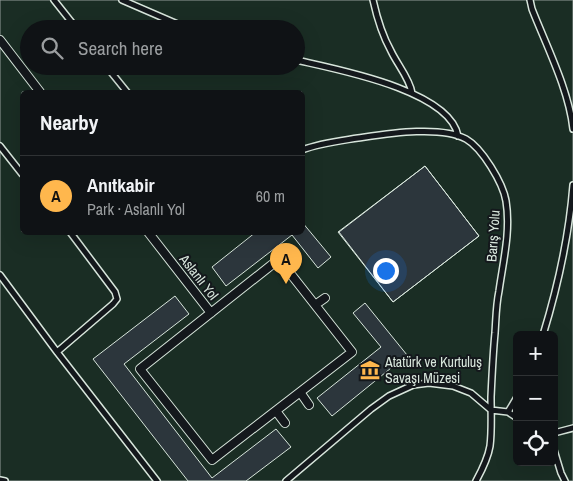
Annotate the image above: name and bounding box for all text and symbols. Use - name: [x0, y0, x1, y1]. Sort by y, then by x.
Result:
- search box: [20, 20, 305, 75]
- icon: search: [38, 34, 66, 62]
- text: Search here: [78, 35, 163, 61]
- text: Nearby: [40, 108, 98, 137]
- text: Anıtkabir: [87, 172, 155, 198]
- text: A: [51, 185, 61, 207]
- text: 60 m: [256, 185, 285, 207]
- text: Park · Aslanlı Yol: [87, 198, 185, 220]
- street label: Barış Yolu: [482, 210, 504, 262]
- pin: A: [270, 243, 302, 284]
- street label: Aslanlı Yol: [175, 250, 222, 303]
- your location: [373, 258, 399, 284]
- map controls: [513, 331, 558, 466]
- button: +: [513, 331, 558, 376]
- place label: Atatürk ve Kurtuluş Savaşı Müzesi: [384, 353, 482, 387]
- museum icon: Atatürk ve Kurtuluş Savaşı Müzesi: [359, 359, 381, 381]
- button: −: [513, 376, 558, 421]
- button: locate: [513, 421, 558, 466]

